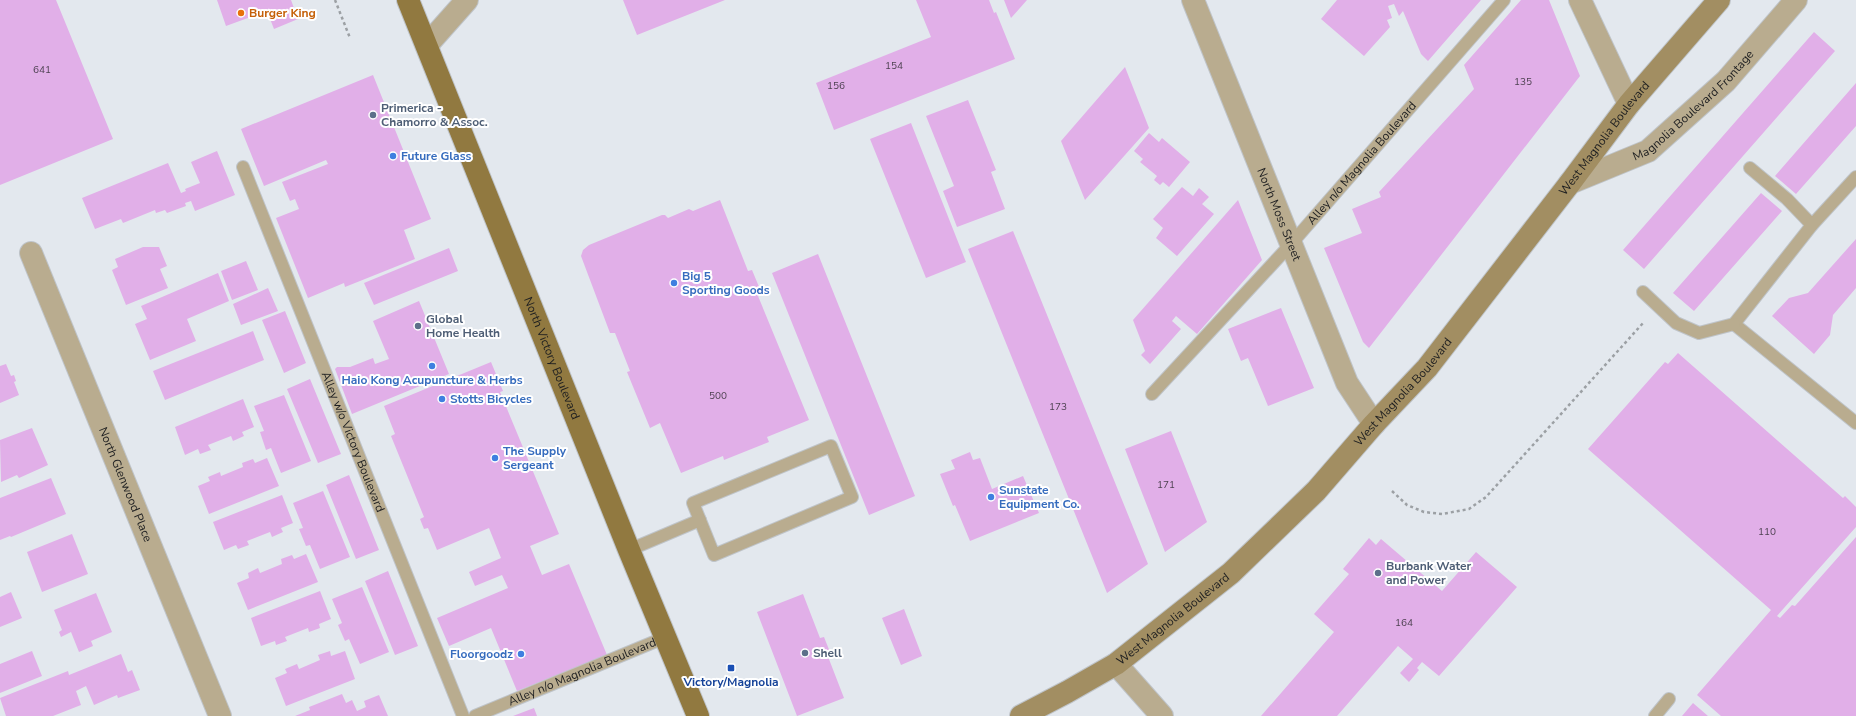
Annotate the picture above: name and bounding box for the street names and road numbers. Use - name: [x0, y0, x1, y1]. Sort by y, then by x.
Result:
- street label: Magnolia Boulevard Frontage: [1630, 47, 1757, 164]
- street label: West Magnolia Boulevard: [1555, 78, 1653, 199]
- street label: Alley n/o Magnolia Boulevard: [1303, 98, 1420, 228]
- street label: North Moss Street: [1253, 166, 1305, 264]
- street label: North Victory Boulevard: [520, 295, 584, 422]
- street label: West Magnolia Boulevard: [1350, 334, 1455, 449]
- street label: Alley w/o Victory Boulevard: [318, 369, 388, 514]
- street label: North Glenwood Place: [95, 425, 156, 544]
- street label: West Magnolia Boulevard: [1113, 569, 1233, 669]
- street label: Alley n/o Magnolia Boulevard: [506, 634, 659, 709]

